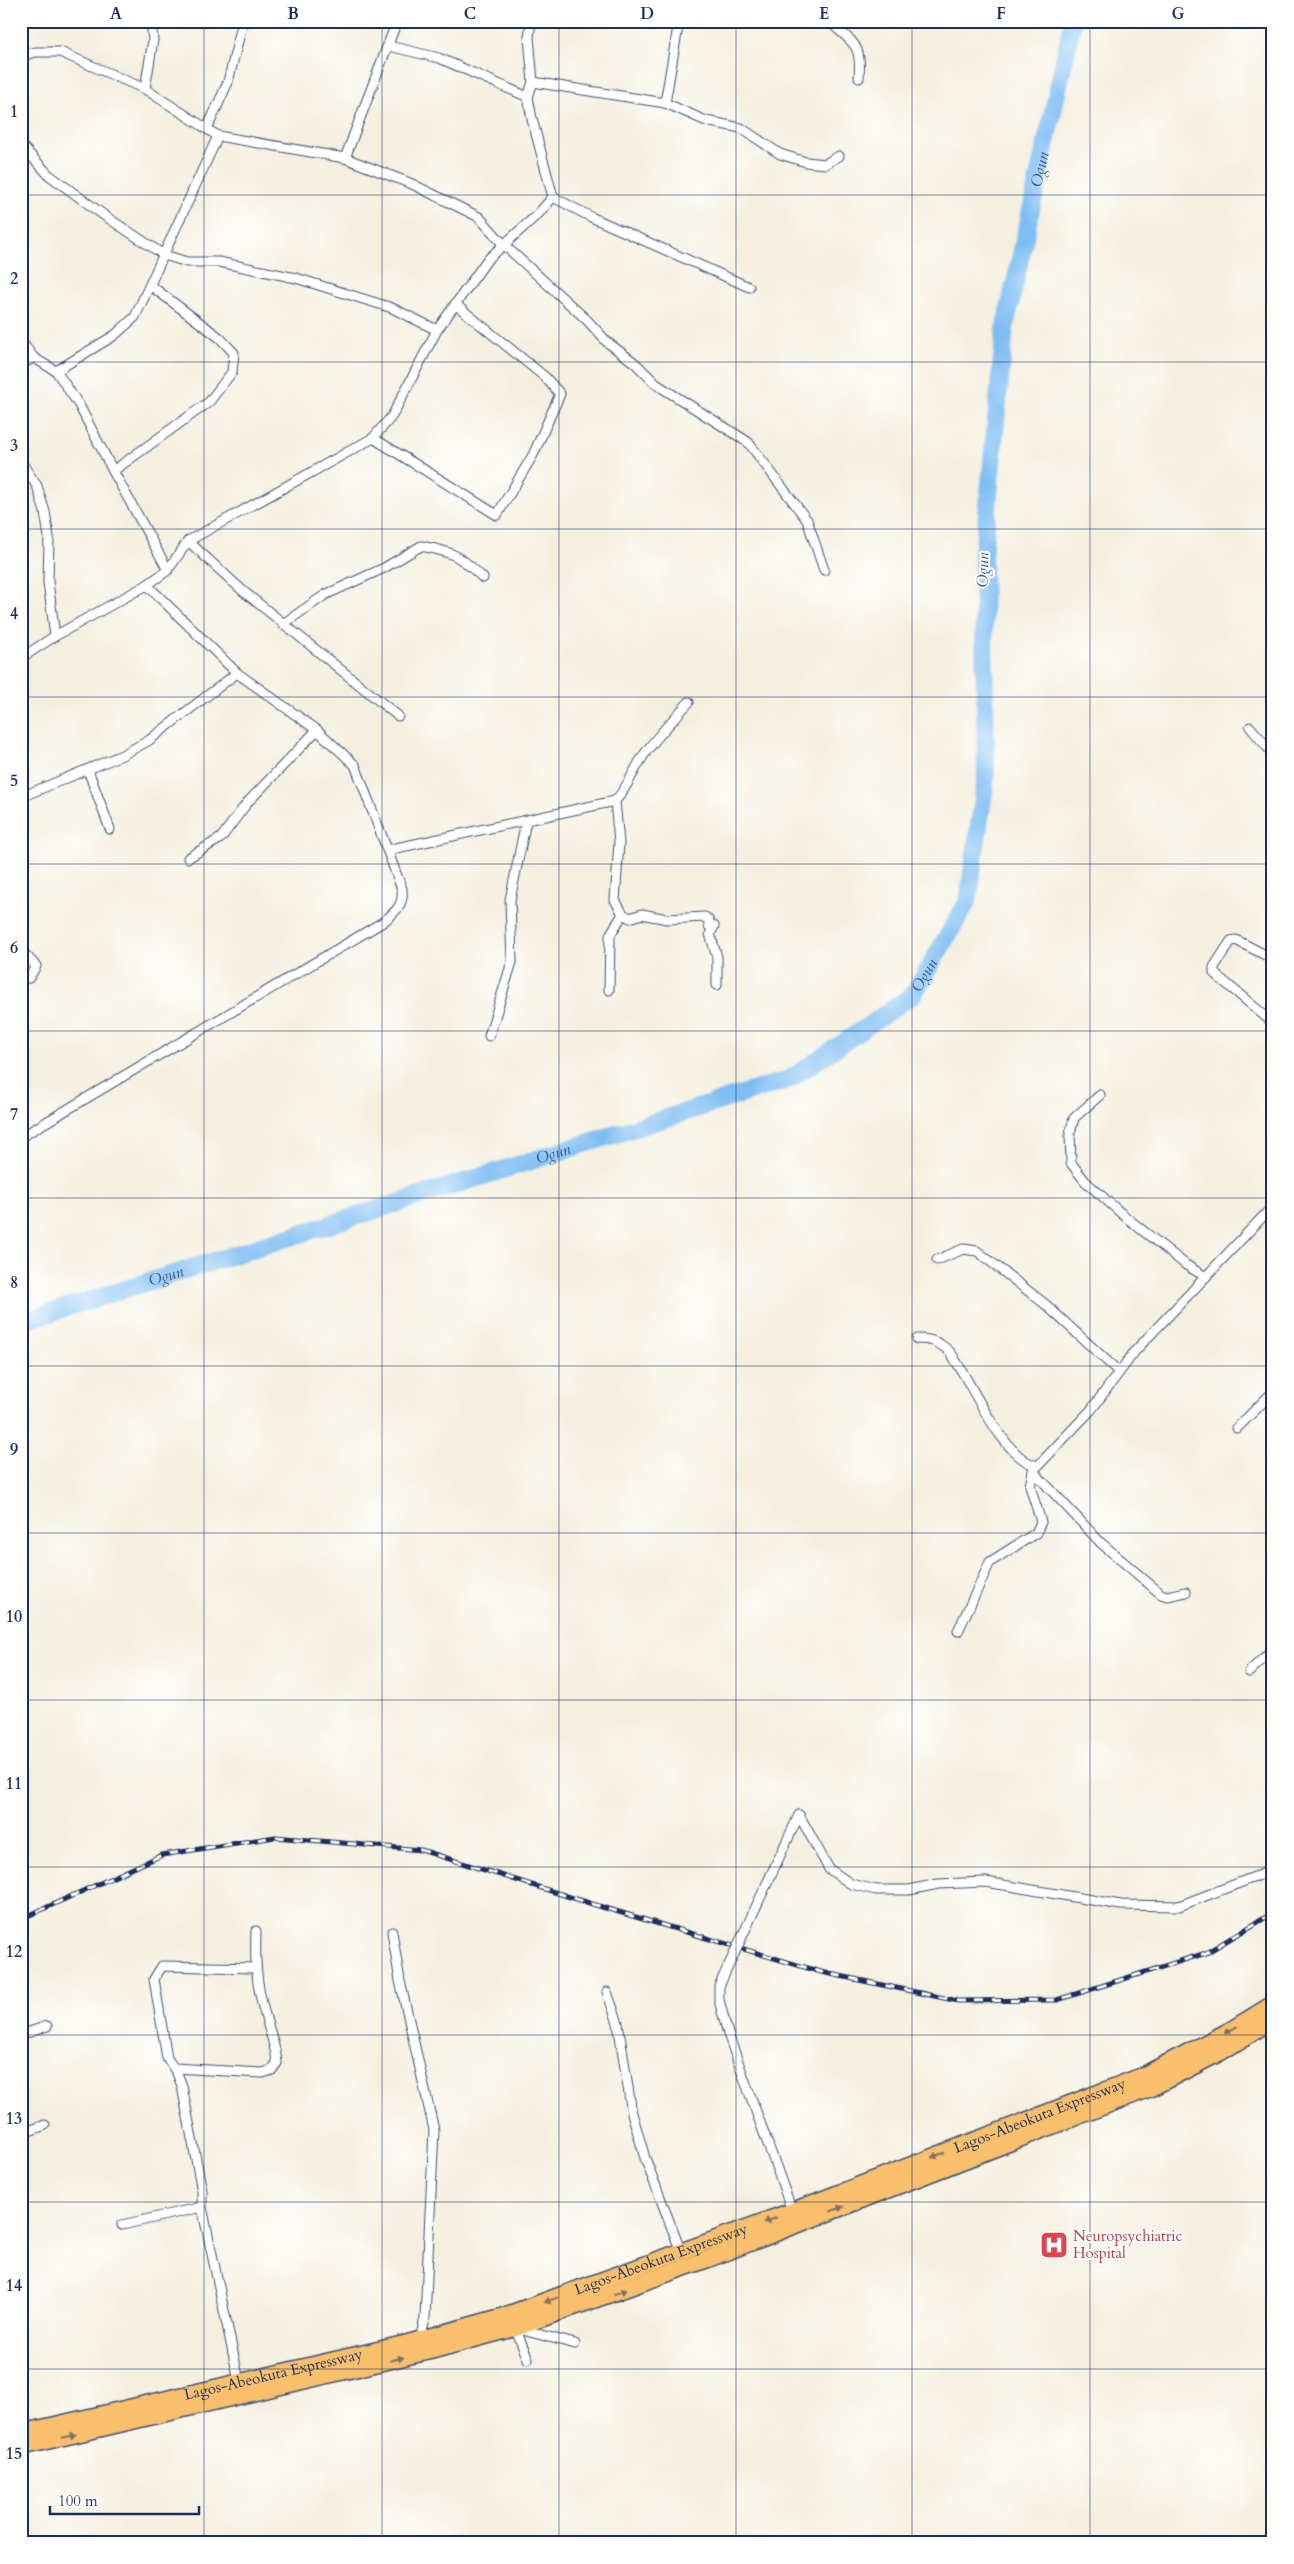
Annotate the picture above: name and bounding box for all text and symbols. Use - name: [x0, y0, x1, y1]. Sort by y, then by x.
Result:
- text: A: [110, 3, 122, 25]
- text: B: [287, 3, 299, 25]
- text: C: [464, 3, 476, 25]
- text: D: [640, 3, 654, 25]
- text: E: [819, 3, 829, 25]
- text: F: [996, 3, 1006, 25]
- text: G: [1171, 3, 1185, 25]
- text: 1: [10, 101, 18, 123]
- water label: Ogun: [1025, 150, 1055, 189]
- text: 2: [10, 268, 18, 290]
- text: 3: [10, 435, 18, 457]
- water label: Ogun: [972, 552, 994, 588]
- text: 4: [10, 603, 18, 625]
- text: 5: [10, 770, 18, 792]
- text: 6: [10, 937, 18, 959]
- water label: Ogun: [906, 954, 943, 996]
- text: 7: [10, 1104, 18, 1126]
- water label: Ogun: [533, 1138, 574, 1170]
- water label: Ogun: [146, 1260, 186, 1292]
- text: 8: [10, 1272, 18, 1294]
- text: 9: [10, 1439, 18, 1461]
- text: 10: [6, 1606, 22, 1628]
- text: 11: [6, 1773, 22, 1795]
- text: 12: [6, 1941, 22, 1963]
- one-way arrow: [1225, 2025, 1238, 2034]
- street label: Lagos-Abeokuta Expressway: [951, 2073, 1128, 2158]
- text: 13: [6, 2108, 22, 2130]
- one-way arrow: [931, 2152, 945, 2160]
- one-way arrow: [830, 2205, 845, 2213]
- one-way arrow: [762, 2217, 777, 2224]
- street label: Lagos-Abeokuta Expressway: [572, 2218, 750, 2299]
- place label: Neuropsychiatric Hospital: [1073, 2226, 1183, 2263]
- hospital icon: Neuropsychiatric Hospital: [1039, 2230, 1069, 2260]
- text: 14: [6, 2275, 22, 2297]
- one-way arrow: [612, 2288, 627, 2295]
- one-way arrow: [543, 2296, 558, 2304]
- street label: Lagos-Abeokuta Expressway: [182, 2344, 364, 2405]
- one-way arrow: [390, 2355, 405, 2363]
- one-way arrow: [61, 2432, 76, 2440]
- text: 15: [6, 2443, 22, 2465]
- scale bar: [50, 2484, 199, 2516]
- text: 100 m: [58, 2491, 98, 2511]

